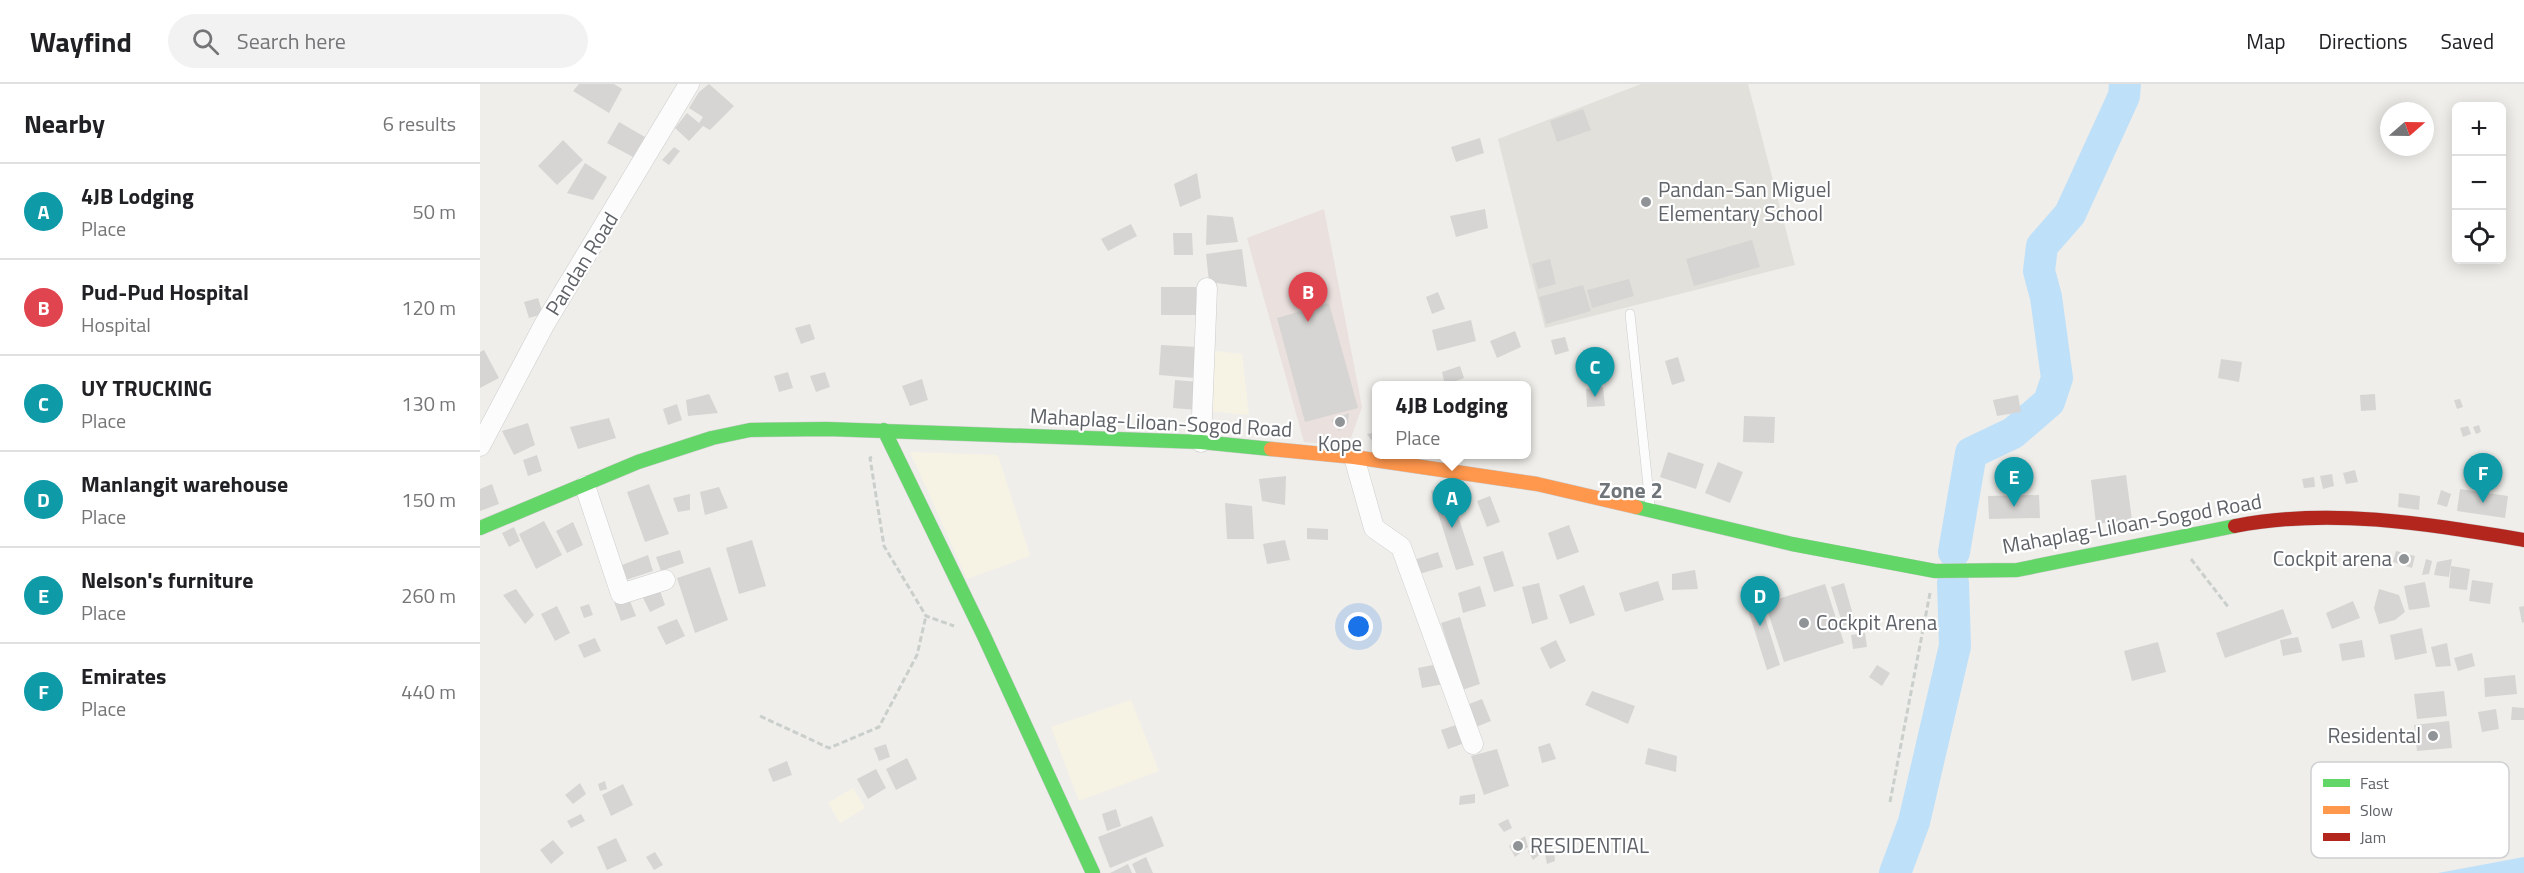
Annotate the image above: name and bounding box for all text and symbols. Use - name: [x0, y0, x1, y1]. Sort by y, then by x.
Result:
- search box: [168, 14, 588, 68]
- text: Wayfind: [30, 20, 132, 63]
- text: Search here: [237, 24, 346, 58]
- icon: search: [189, 25, 222, 58]
- text: Map: [2246, 25, 2286, 57]
- text: Directions: [2319, 25, 2408, 57]
- text: Saved: [2441, 25, 2494, 57]
- north arrow: [2380, 102, 2434, 156]
- map controls: [2452, 102, 2506, 264]
- button: +: [2452, 102, 2506, 156]
- text: Nearby: [24, 104, 105, 143]
- text: 6 results: [383, 108, 456, 139]
- button: −: [2452, 156, 2506, 210]
- place label: Pandan-San Miguel Elementary School: [1658, 173, 1831, 229]
- text: 4JB Lodging: [81, 179, 194, 213]
- marker: Pandan-San Miguel Elementary School: [1639, 195, 1653, 209]
- text: A: [37, 196, 50, 227]
- text: 50 m: [412, 196, 456, 227]
- street label: Pandan Road: [537, 205, 626, 322]
- button: locate: [2452, 210, 2506, 264]
- text: Place: [81, 213, 126, 244]
- pin: B: [1288, 272, 1328, 322]
- text: Pud-Pud Hospital: [81, 275, 249, 309]
- text: B: [37, 292, 50, 323]
- text: 120 m: [401, 292, 456, 323]
- text: Hospital: [81, 309, 151, 340]
- pin: C: [1576, 348, 1614, 397]
- text: UY TRUCKING: [81, 371, 212, 405]
- popup: [1372, 381, 1531, 459]
- text: C: [38, 388, 49, 419]
- text: 130 m: [401, 388, 456, 419]
- text: 4JB Lodging: [1395, 388, 1508, 422]
- street label: Mahaplag-Liloan-Sogod Road: [1029, 399, 1293, 445]
- text: Place: [81, 405, 126, 436]
- marker: Kope: [1333, 415, 1347, 429]
- text: Place: [1395, 422, 1440, 453]
- place label: Kope: [1318, 427, 1362, 459]
- pin: F: [2464, 454, 2502, 503]
- pin: E: [1994, 458, 2033, 507]
- text: Manlangit warehouse: [81, 467, 288, 501]
- district label: Zone 2: [1599, 473, 1663, 507]
- pin: A: [1432, 478, 1472, 528]
- text: D: [37, 484, 50, 515]
- text: 150 m: [401, 484, 456, 515]
- street label: Mahaplag-Liloan-Sogod Road: [2000, 484, 2264, 562]
- text: Place: [81, 501, 126, 532]
- place label: Cockpit arena: [2273, 542, 2392, 574]
- marker: Cockpit arena: [2397, 552, 2411, 566]
- text: Nelson's furniture: [81, 563, 253, 597]
- pin: D: [1740, 576, 1780, 626]
- text: E: [38, 580, 49, 611]
- text: 260 m: [401, 580, 456, 611]
- text: Place: [81, 597, 126, 628]
- place label: Cockpit Arena: [1816, 606, 1938, 638]
- your location: [1344, 612, 1373, 641]
- marker: Cockpit Arena: [1797, 616, 1811, 630]
- text: Emirates: [81, 659, 166, 693]
- text: F: [38, 676, 49, 707]
- text: 440 m: [401, 676, 456, 707]
- text: Place: [81, 693, 126, 724]
- place label: Residental: [2328, 719, 2421, 751]
- marker: Residental: [2426, 729, 2440, 743]
- legend: [2311, 762, 2509, 858]
- text: Fast: [2360, 771, 2389, 795]
- text: Slow: [2360, 798, 2393, 822]
- text: Jam: [2360, 825, 2386, 849]
- place label: RESIDENTIAL: [1530, 829, 1649, 861]
- marker: RESIDENTIAL: [1511, 839, 1525, 853]

